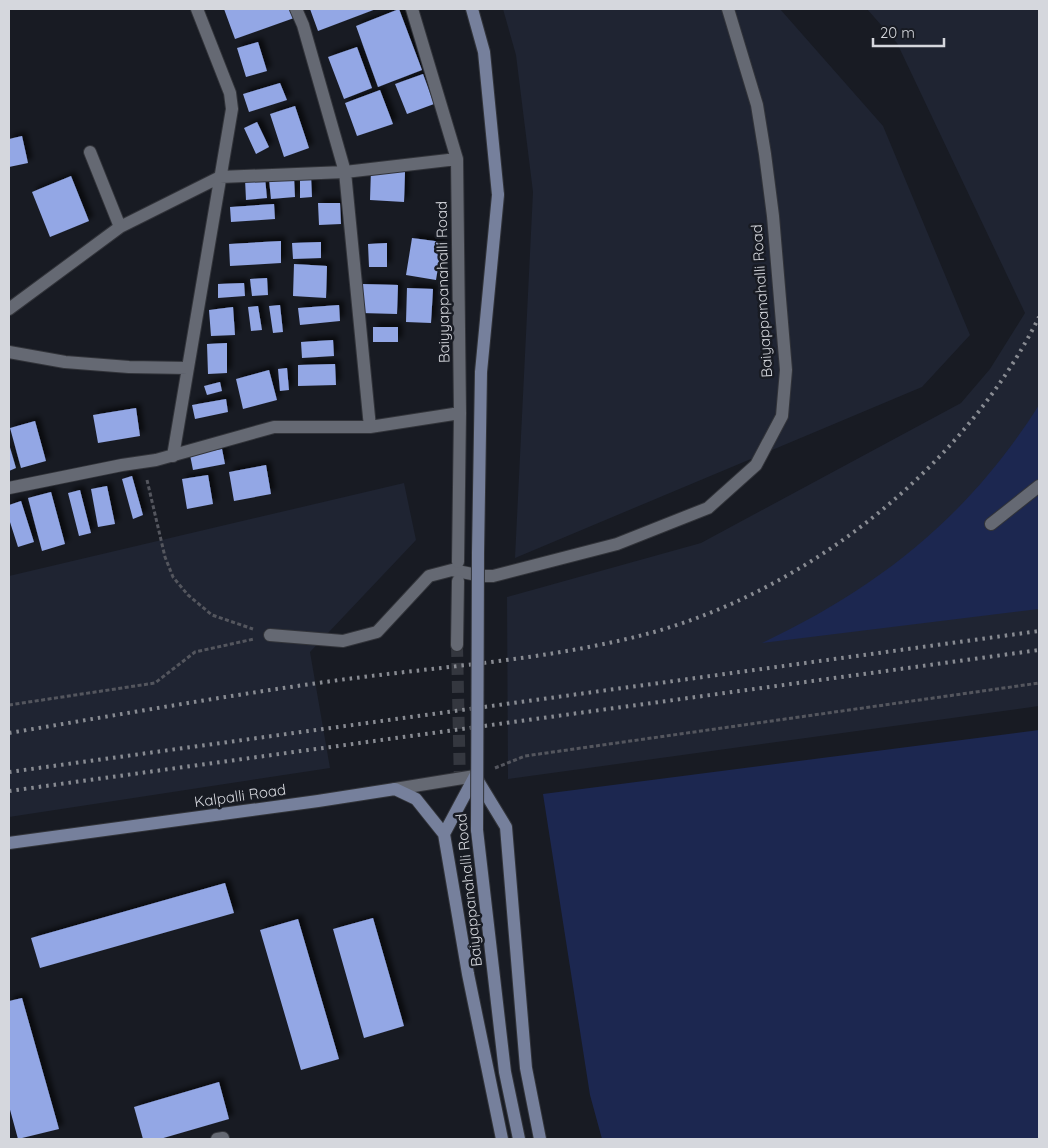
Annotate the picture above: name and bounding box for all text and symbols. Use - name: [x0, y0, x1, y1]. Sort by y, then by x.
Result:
- scale bar: [873, 15, 944, 47]
- text: 20 m: [880, 23, 915, 42]
- street label: Baiyyappanahalli Road: [432, 201, 453, 363]
- street label: Baiyappanahalli Road: [747, 224, 776, 378]
- street label: Kalpalli Road: [193, 780, 287, 811]
- street label: Baiyappanahalli Road: [451, 813, 486, 967]

